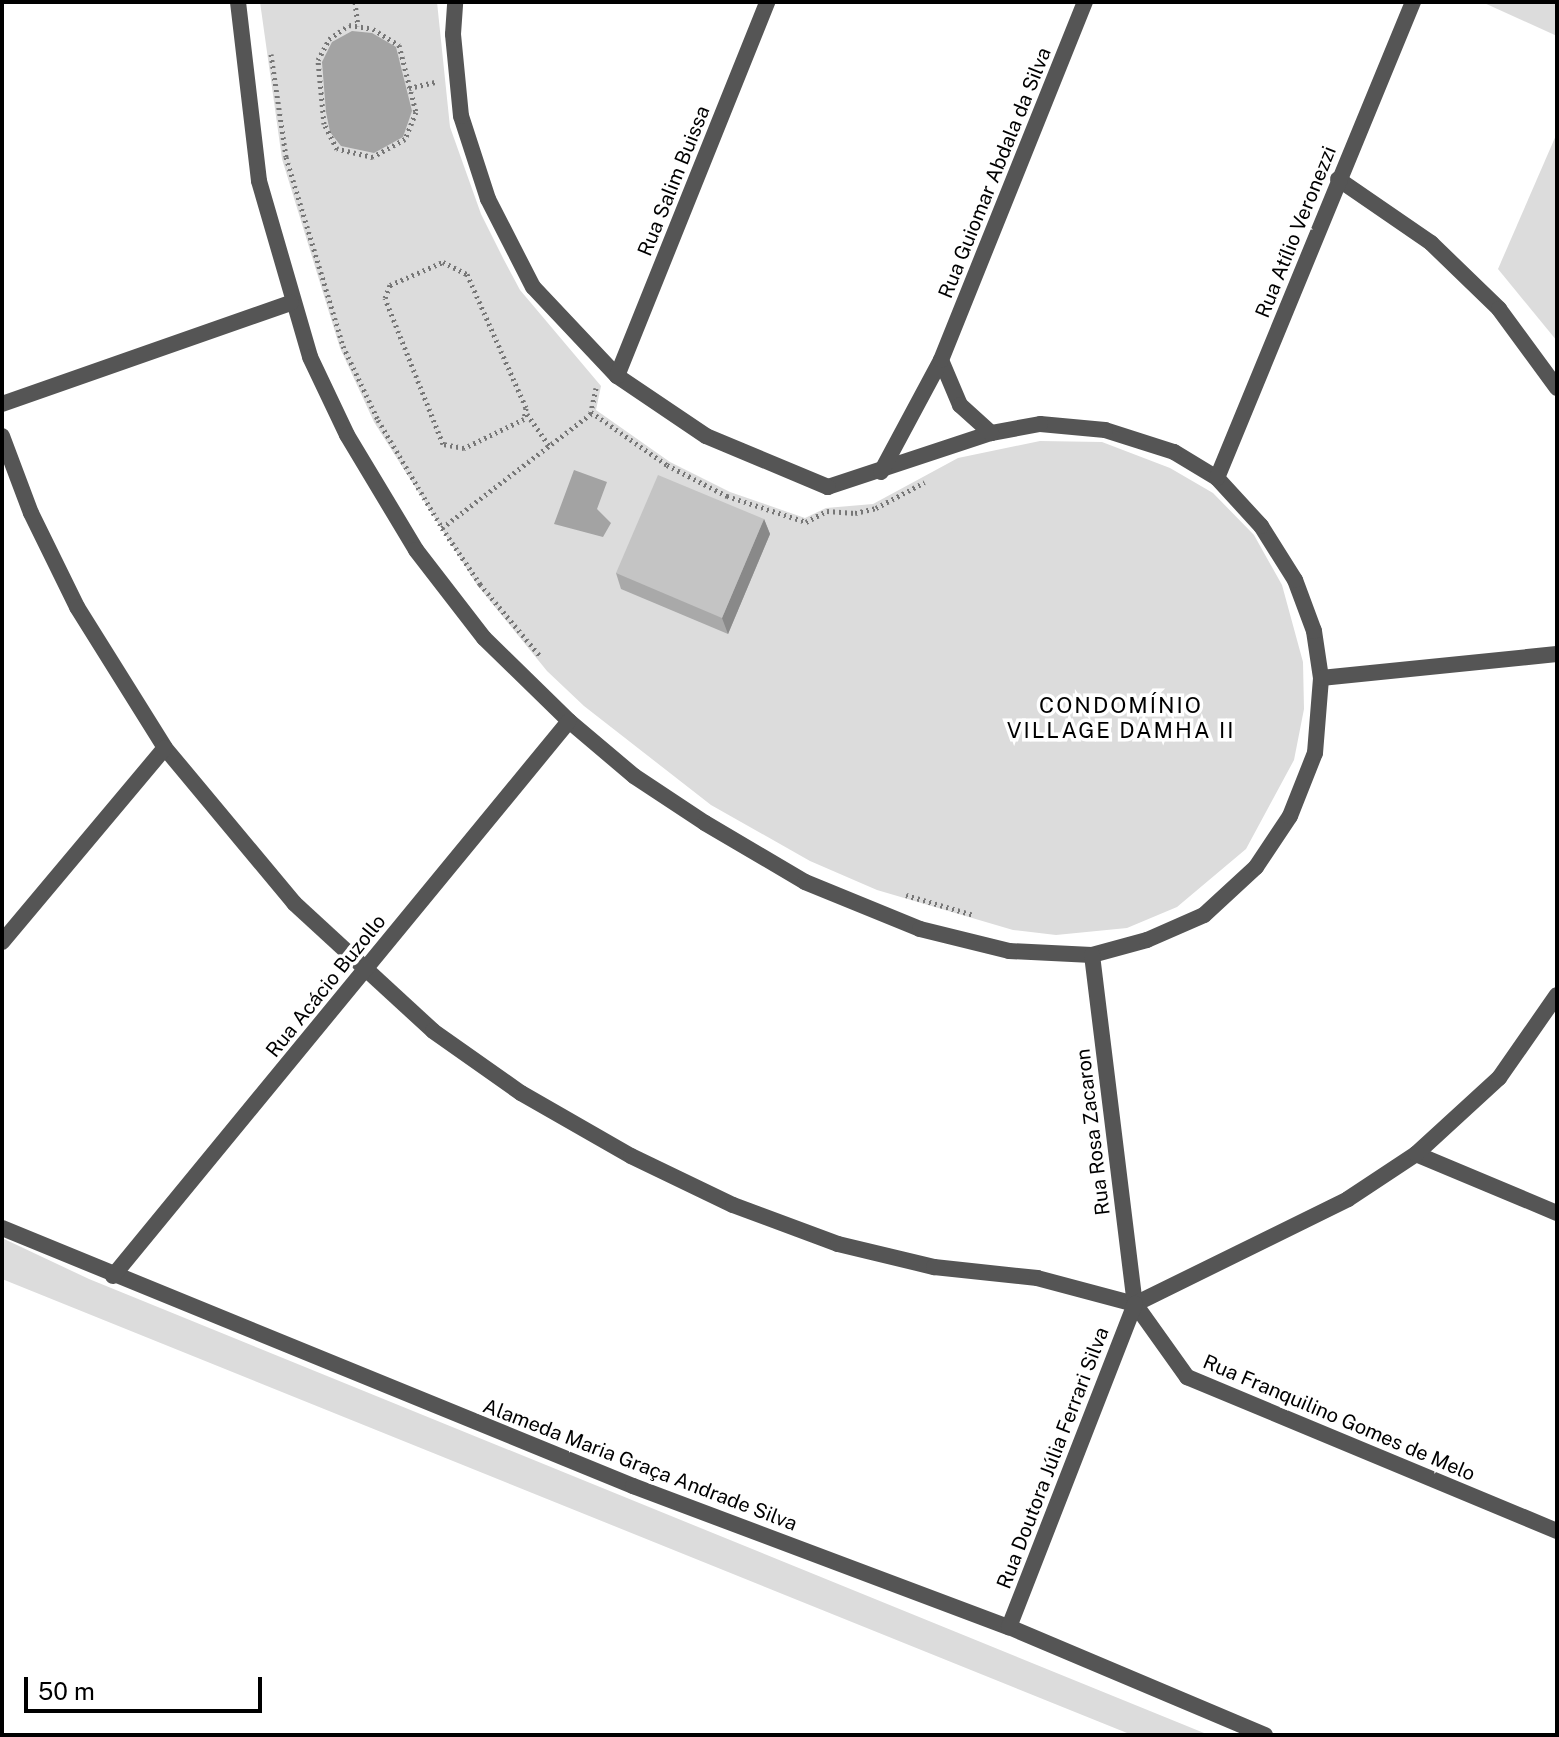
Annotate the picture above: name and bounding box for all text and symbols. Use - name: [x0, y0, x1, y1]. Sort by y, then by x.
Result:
- street label: Rua Guiomar Abdala da Silva: [934, 44, 1056, 302]
- street label: Rua Salim Buissa: [633, 102, 715, 260]
- street label: Rua Atílio Veronezzi: [1250, 142, 1342, 322]
- district label: CONDOMÍNIO VILLAGE DAMHA II: [1007, 692, 1235, 744]
- street label: Rua Acácio Buzollo: [261, 910, 391, 1062]
- street label: Rua Rosa Zacaron: [1071, 1047, 1115, 1217]
- street label: Rua Doutora Júlia Ferrari Silva: [992, 1324, 1114, 1592]
- street label: Rua Franquilino Gomes de Melo: [1199, 1350, 1479, 1486]
- street label: Alameda Maria Graça Andrade Silva: [480, 1394, 800, 1536]
- scale bar: [28, 1661, 266, 1711]
- text: 50 m: [38, 1677, 95, 1705]

